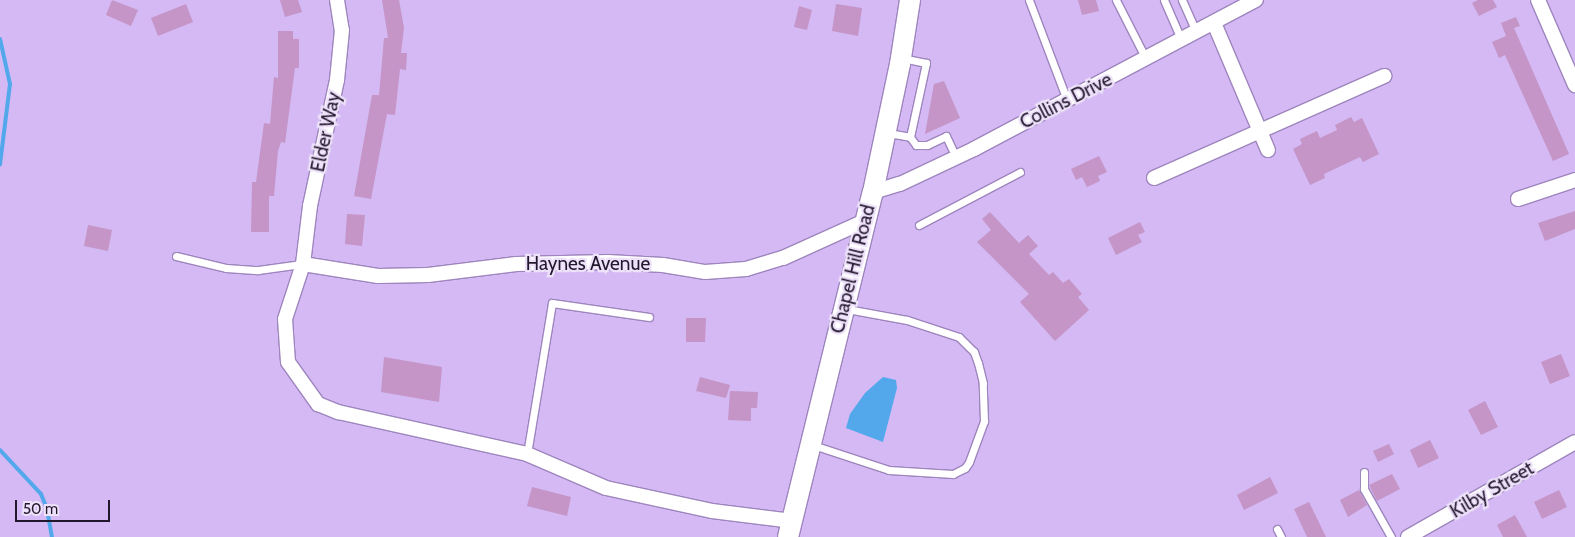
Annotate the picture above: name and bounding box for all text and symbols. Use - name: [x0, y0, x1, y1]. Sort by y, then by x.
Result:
- street label: Collins Drive: [1016, 68, 1116, 134]
- street label: Elder Way: [306, 90, 346, 174]
- street label: Chapel Hill Road: [826, 202, 880, 336]
- street label: Haynes Avenue: [526, 253, 650, 275]
- street label: Kilby Street: [1446, 457, 1538, 523]
- scale bar: [18, 490, 112, 522]
- text: 50 m: [23, 500, 58, 518]

